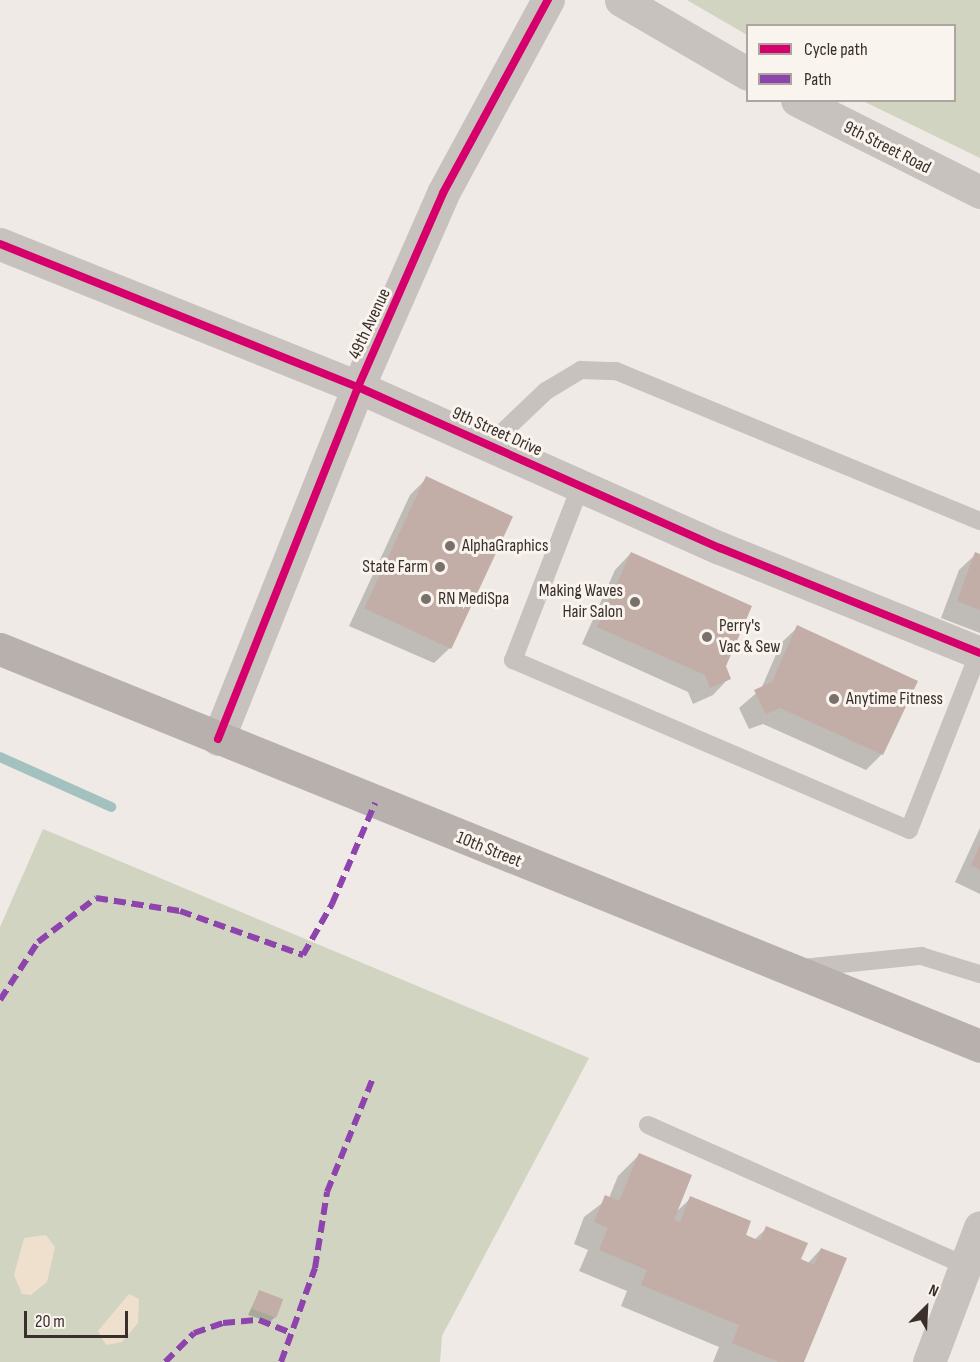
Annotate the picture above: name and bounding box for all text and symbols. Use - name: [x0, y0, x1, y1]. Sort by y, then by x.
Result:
- legend: [746, 24, 956, 102]
- text: Cycle path: [804, 39, 868, 60]
- text: Path: [804, 69, 832, 90]
- street label: 9th Street Road: [840, 117, 934, 179]
- street label: 49th Avenue: [344, 285, 396, 363]
- street label: 9th Street Drive: [449, 403, 545, 461]
- place label: AlphaGraphics: [462, 535, 548, 557]
- marker: AlphaGraphics: [443, 539, 457, 553]
- place label: State Farm: [362, 556, 428, 578]
- marker: State Farm: [433, 560, 447, 574]
- place label: Making Waves Hair Salon: [539, 581, 623, 624]
- place label: RN MediSpa: [438, 588, 509, 610]
- marker: RN MediSpa: [419, 592, 433, 606]
- marker: Making Waves Hair Salon: [628, 595, 642, 609]
- place label: Perry's Vac & Sew: [719, 616, 780, 658]
- marker: Perry's Vac & Sew: [700, 630, 714, 644]
- place label: Anytime Fitness: [846, 688, 943, 710]
- marker: Anytime Fitness: [827, 692, 841, 706]
- street label: 10th Street: [453, 827, 525, 873]
- north arrow: [896, 1278, 956, 1338]
- text: N: [926, 1281, 941, 1302]
- scale bar: [27, 1299, 130, 1337]
- text: 20 m: [35, 1311, 65, 1332]

